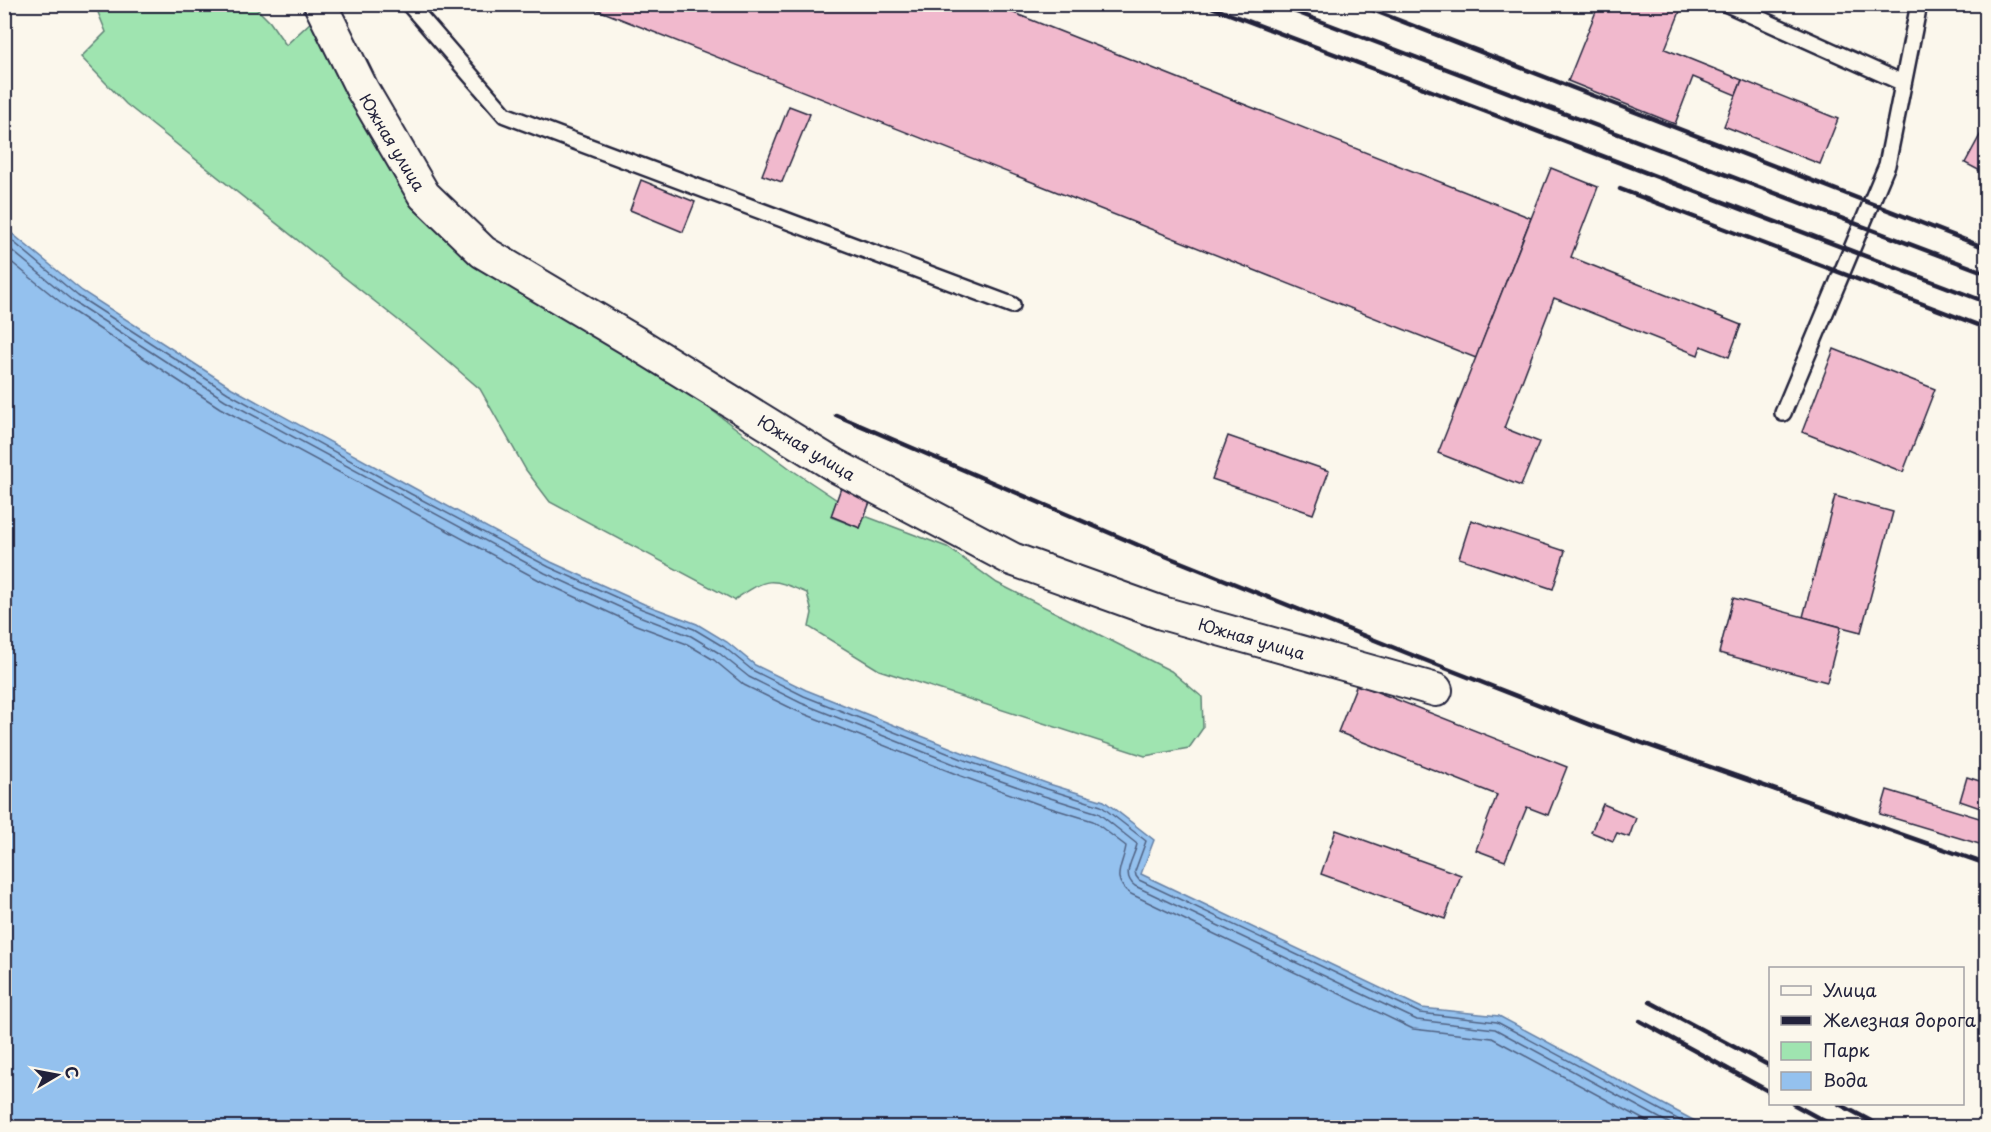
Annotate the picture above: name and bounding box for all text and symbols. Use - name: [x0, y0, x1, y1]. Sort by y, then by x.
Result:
- street label: Южная улица: [354, 89, 432, 195]
- street label: Южная улица: [754, 408, 860, 486]
- street label: Южная улица: [1196, 611, 1308, 665]
- legend: [1769, 967, 1964, 1105]
- text: Улица: [1823, 976, 1877, 1003]
- text: Железная дорога: [1823, 1006, 1977, 1033]
- text: Парк: [1823, 1036, 1870, 1063]
- north arrow: [27, 1045, 87, 1105]
- text: С: [60, 1064, 86, 1080]
- text: Вода: [1823, 1066, 1868, 1093]

